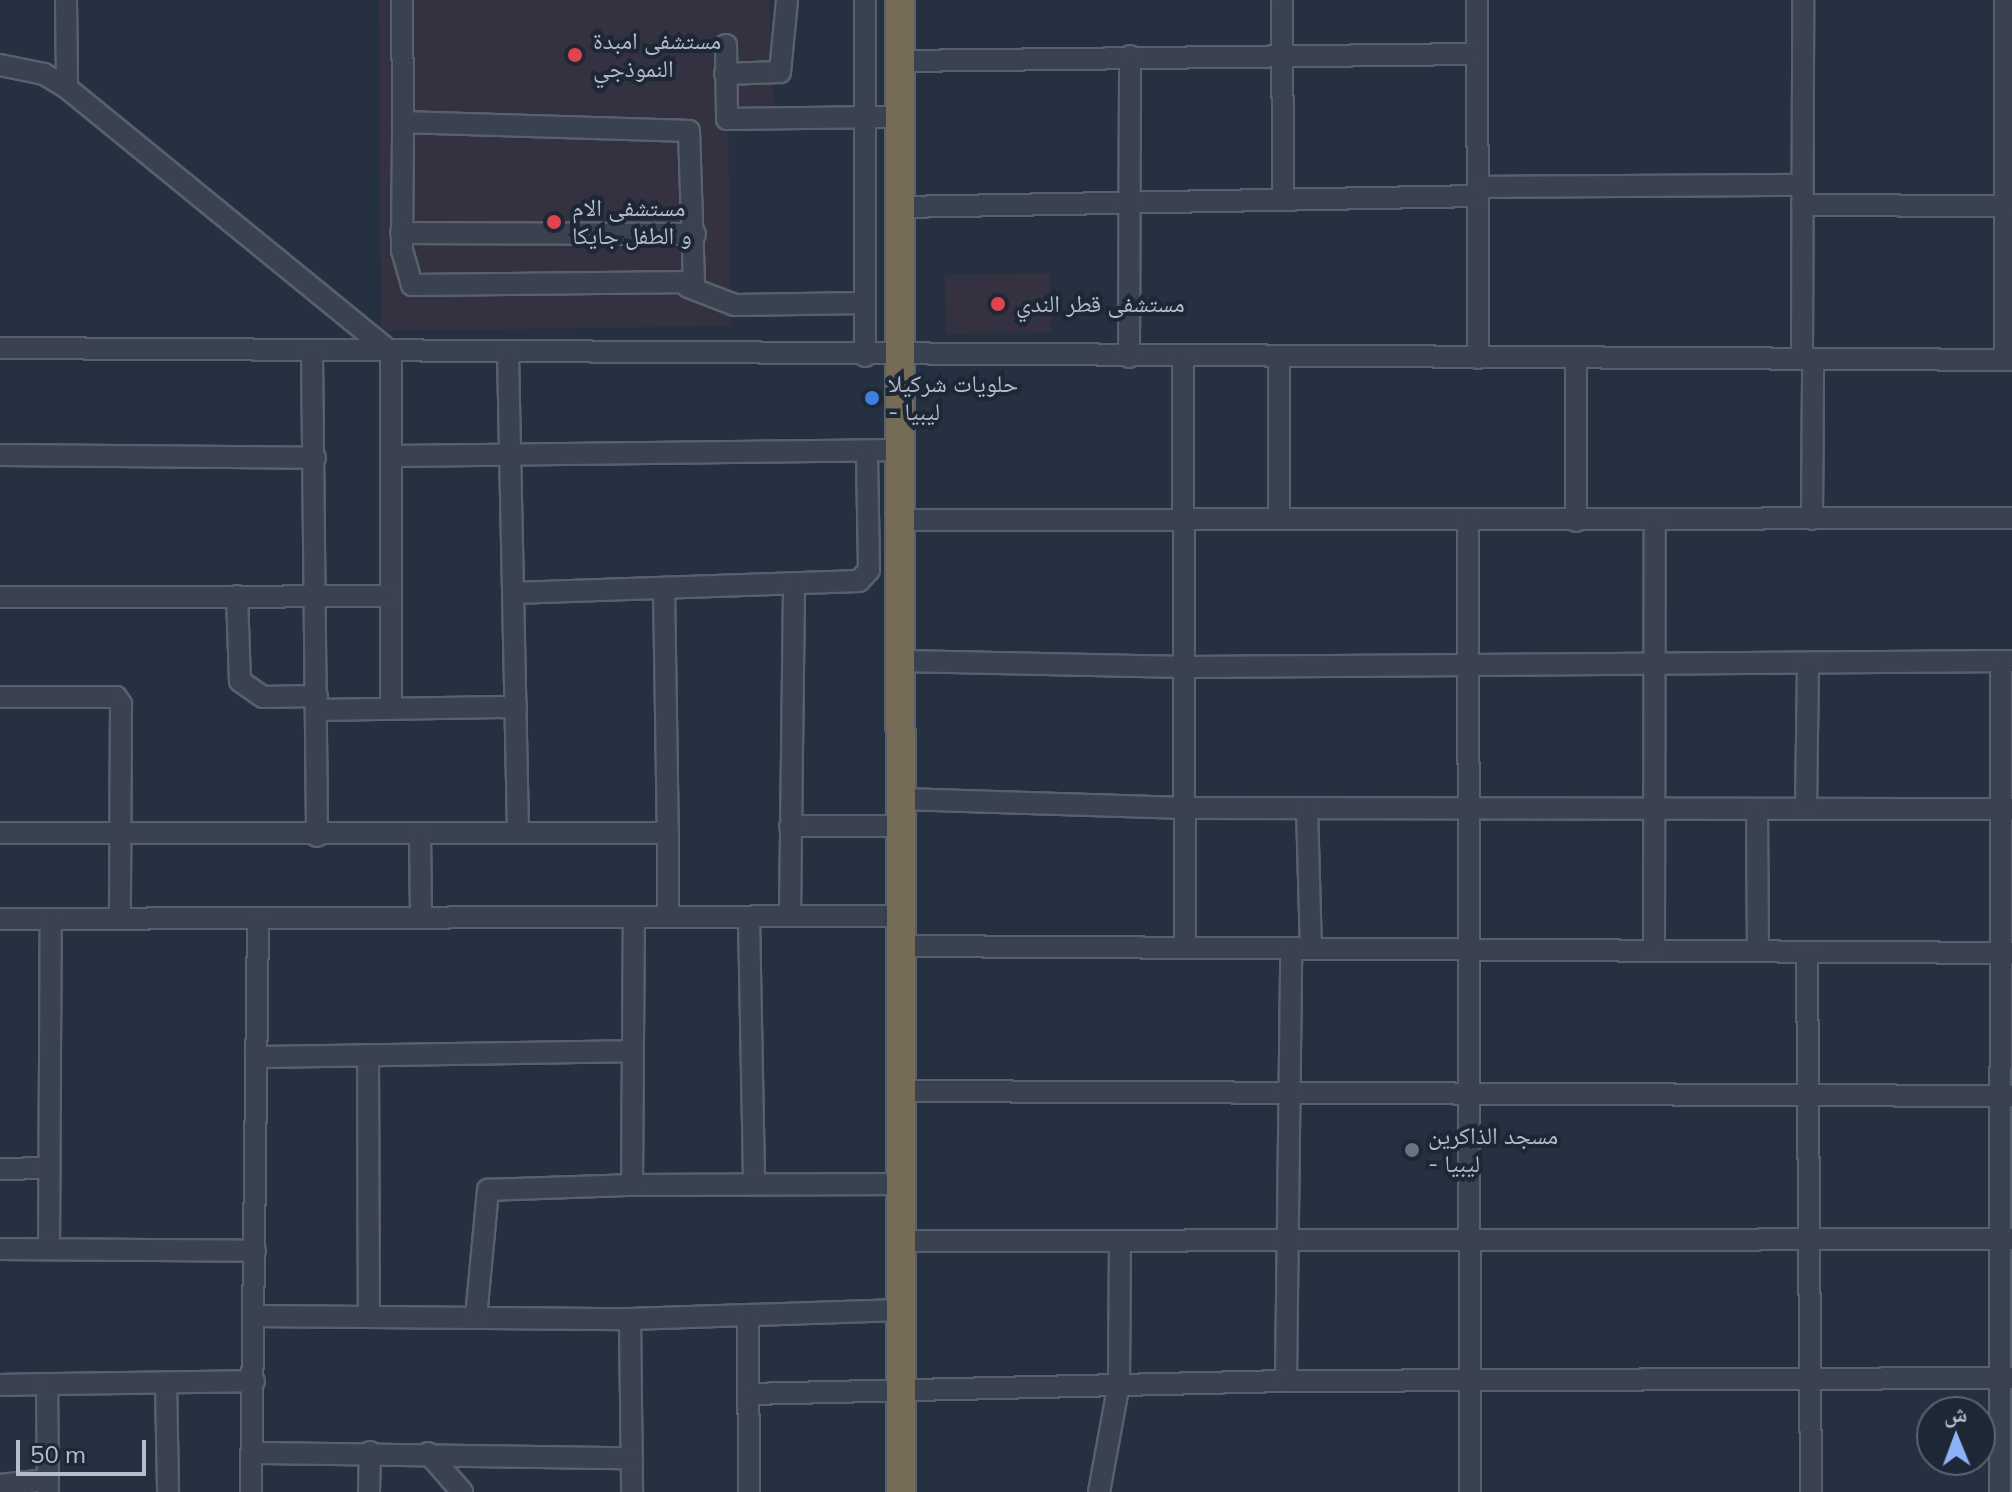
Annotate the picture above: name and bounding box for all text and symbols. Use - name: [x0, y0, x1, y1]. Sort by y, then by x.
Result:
- place label: مستشفى امبدة النموذجي: [593, 27, 721, 83]
- marker: مستشفى امبدة النموذجي: [564, 44, 586, 66]
- place label: مستشفى الام و الطفل جايكا: [572, 194, 692, 250]
- marker: مستشفى الام و الطفل جايكا: [543, 211, 565, 233]
- place label: مستشفى قطر الندي: [1016, 290, 1185, 318]
- marker: مستشفى قطر الندي: [987, 293, 1009, 315]
- place label: حلويات شركيلا - ليبيا: [888, 370, 1018, 426]
- marker: حلويات شركيلا - ليبيا: [863, 389, 881, 407]
- place label: مسجد الذاكرين - ليبيا: [1428, 1122, 1558, 1178]
- marker: مسجد الذاكرين - ليبيا: [1403, 1141, 1421, 1159]
- north arrow: [1916, 1396, 1996, 1476]
- text: ش: [1944, 1400, 1968, 1428]
- scale bar: [20, 1424, 150, 1474]
- text: 50 m: [30, 1439, 86, 1469]

